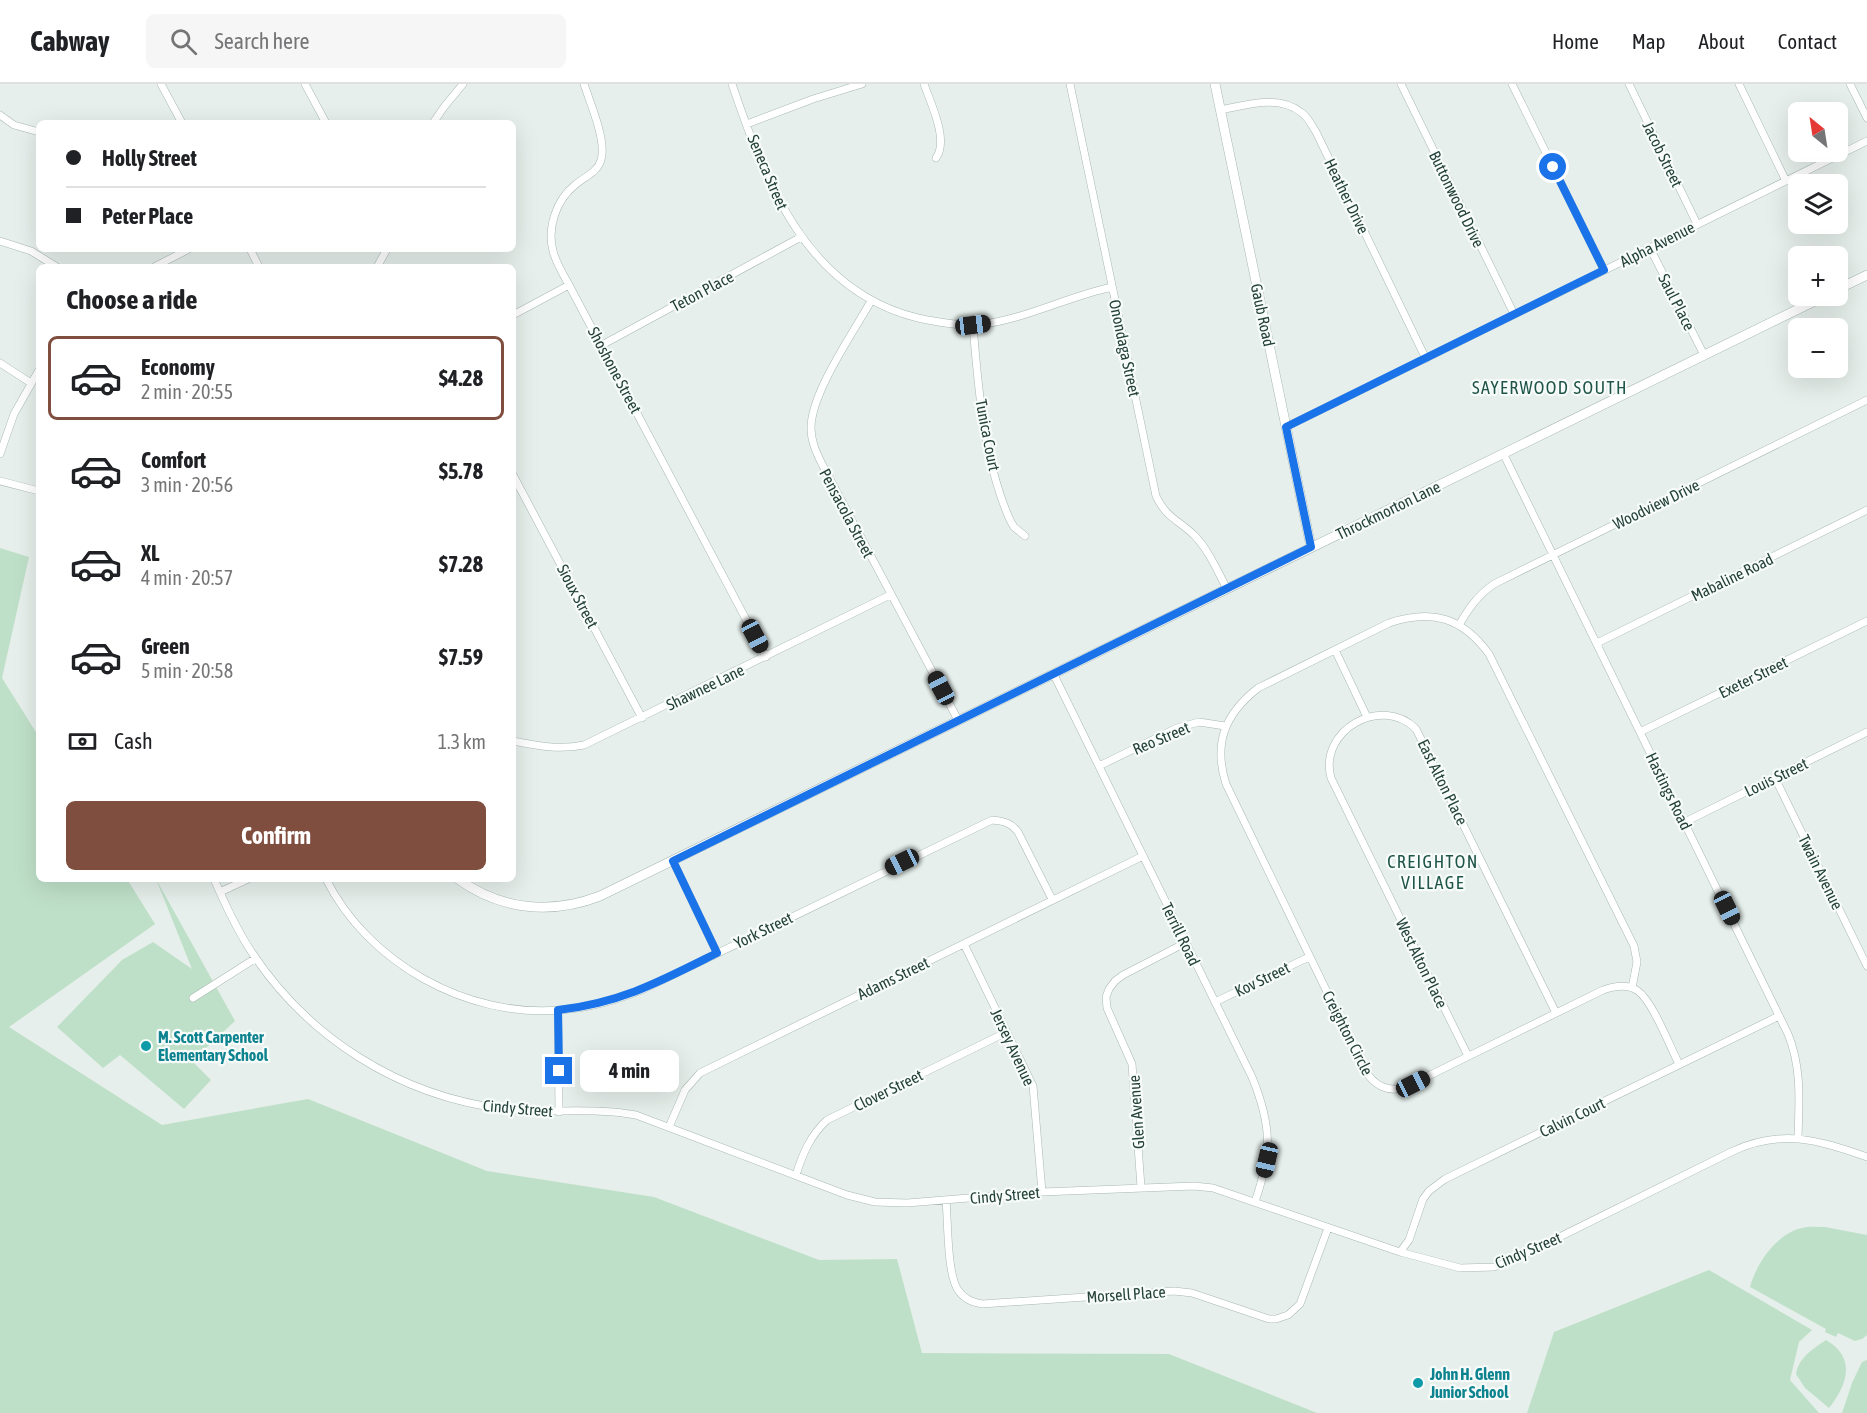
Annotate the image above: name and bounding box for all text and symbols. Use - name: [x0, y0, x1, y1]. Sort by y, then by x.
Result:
- search box: [146, 14, 566, 68]
- text: Cabway: [30, 25, 110, 57]
- icon: search: [167, 25, 200, 58]
- text: Search here: [215, 28, 310, 54]
- text: Home: [1552, 29, 1599, 53]
- text: Map: [1632, 29, 1666, 53]
- text: About: [1699, 29, 1745, 53]
- text: Contact: [1778, 29, 1837, 53]
- north arrow: [1788, 102, 1848, 162]
- map controls: [1788, 102, 1848, 378]
- street label: Jacob Street: [1639, 118, 1687, 190]
- street label: Seneca Street: [744, 132, 792, 213]
- text: Holly Street: [102, 145, 197, 171]
- street label: Buttonwood Drive: [1426, 148, 1488, 250]
- route start: [1539, 153, 1566, 180]
- street label: Heather Drive: [1321, 155, 1373, 237]
- button: layers: [1788, 174, 1848, 234]
- text: Peter Place: [102, 203, 193, 229]
- street label: Alpha Avenue: [1617, 218, 1698, 271]
- button: +: [1788, 246, 1848, 306]
- street label: Teton Place: [668, 267, 736, 315]
- street label: Saul Place: [1655, 271, 1699, 333]
- street label: Gaub Road: [1248, 282, 1278, 348]
- text: Choose a ride: [66, 284, 198, 315]
- street label: Onondaga Street: [1105, 298, 1144, 399]
- car: [954, 314, 992, 336]
- button: −: [1788, 318, 1848, 378]
- street label: Shoshone Street: [585, 324, 645, 417]
- icon: car: [69, 351, 123, 405]
- text: Economy: [141, 354, 215, 380]
- text: $4.28: [439, 365, 483, 391]
- district label: SAYERWOOD SOUTH: [1472, 377, 1628, 398]
- text: 2 min · 20:55: [141, 380, 233, 403]
- street label: Tunica Court: [972, 398, 1004, 473]
- icon: car: [69, 444, 123, 498]
- text: Comfort: [141, 447, 206, 473]
- text: $5.78: [439, 458, 483, 484]
- street label: Pensacola Street: [816, 465, 878, 561]
- text: 3 min · 20:56: [141, 473, 233, 496]
- street label: Woodview Drive: [1610, 475, 1702, 533]
- street label: Throckmorton Lane: [1333, 477, 1443, 543]
- icon: car: [69, 537, 123, 591]
- text: XL: [141, 540, 159, 566]
- street label: Mabaline Road: [1688, 549, 1776, 605]
- text: $7.28: [439, 551, 483, 577]
- street label: Sioux Street: [554, 561, 602, 631]
- text: 4 min · 20:57: [141, 566, 233, 589]
- car: [739, 616, 771, 656]
- icon: car: [69, 630, 123, 684]
- text: Green: [141, 633, 190, 659]
- text: $7.59: [439, 644, 483, 670]
- street label: Exeter Street: [1716, 652, 1791, 701]
- text: 5 min · 20:58: [141, 659, 233, 682]
- street label: Shawnee Lane: [663, 660, 747, 714]
- car: [925, 668, 957, 708]
- street label: Reo Street: [1130, 718, 1192, 758]
- icon: cash: [66, 725, 99, 758]
- text: Cash: [114, 728, 153, 754]
- text: 1.3 km: [438, 730, 486, 753]
- street label: East Alton Place: [1414, 736, 1472, 828]
- street label: Hastings Road: [1642, 749, 1695, 833]
- street label: Louis Street: [1741, 754, 1811, 800]
- button: Confirm: [66, 801, 486, 870]
- street label: Twain Avenue: [1795, 832, 1847, 912]
- car: [882, 846, 922, 878]
- district label: CREIGHTON VILLAGE: [1387, 851, 1479, 893]
- car: [1711, 888, 1743, 928]
- street label: Terrill Road: [1158, 900, 1204, 968]
- street label: York Street: [731, 908, 795, 952]
- street label: West Alton Place: [1393, 915, 1451, 1011]
- street label: Adams Street: [854, 953, 932, 1003]
- street label: Kov Street: [1232, 958, 1293, 1000]
- street label: Creighton Circle: [1318, 988, 1377, 1079]
- street label: Jersey Avenue: [986, 1006, 1039, 1089]
- place label: M. Scott Carpenter Elementary School: [158, 1028, 269, 1064]
- marker: M. Scott Carpenter Elementary School: [139, 1039, 153, 1053]
- callout: 4 min: [580, 1050, 679, 1092]
- route end: [545, 1057, 572, 1084]
- text: 4 min: [609, 1059, 650, 1082]
- street label: Clover Street: [851, 1065, 926, 1114]
- car: [1393, 1068, 1433, 1100]
- street label: Glen Avenue: [1124, 1074, 1148, 1150]
- street label: Calvin Court: [1536, 1093, 1608, 1141]
- street label: Cindy Street: [482, 1096, 554, 1121]
- car: [1254, 1140, 1280, 1180]
- street label: Cindy Street: [969, 1183, 1041, 1208]
- street label: Cindy Street: [1492, 1228, 1565, 1273]
- street label: Morsell Place: [1086, 1282, 1166, 1306]
- place label: John H. Glenn Junior School: [1429, 1365, 1510, 1401]
- marker: John H. Glenn Junior School: [1411, 1376, 1425, 1390]

